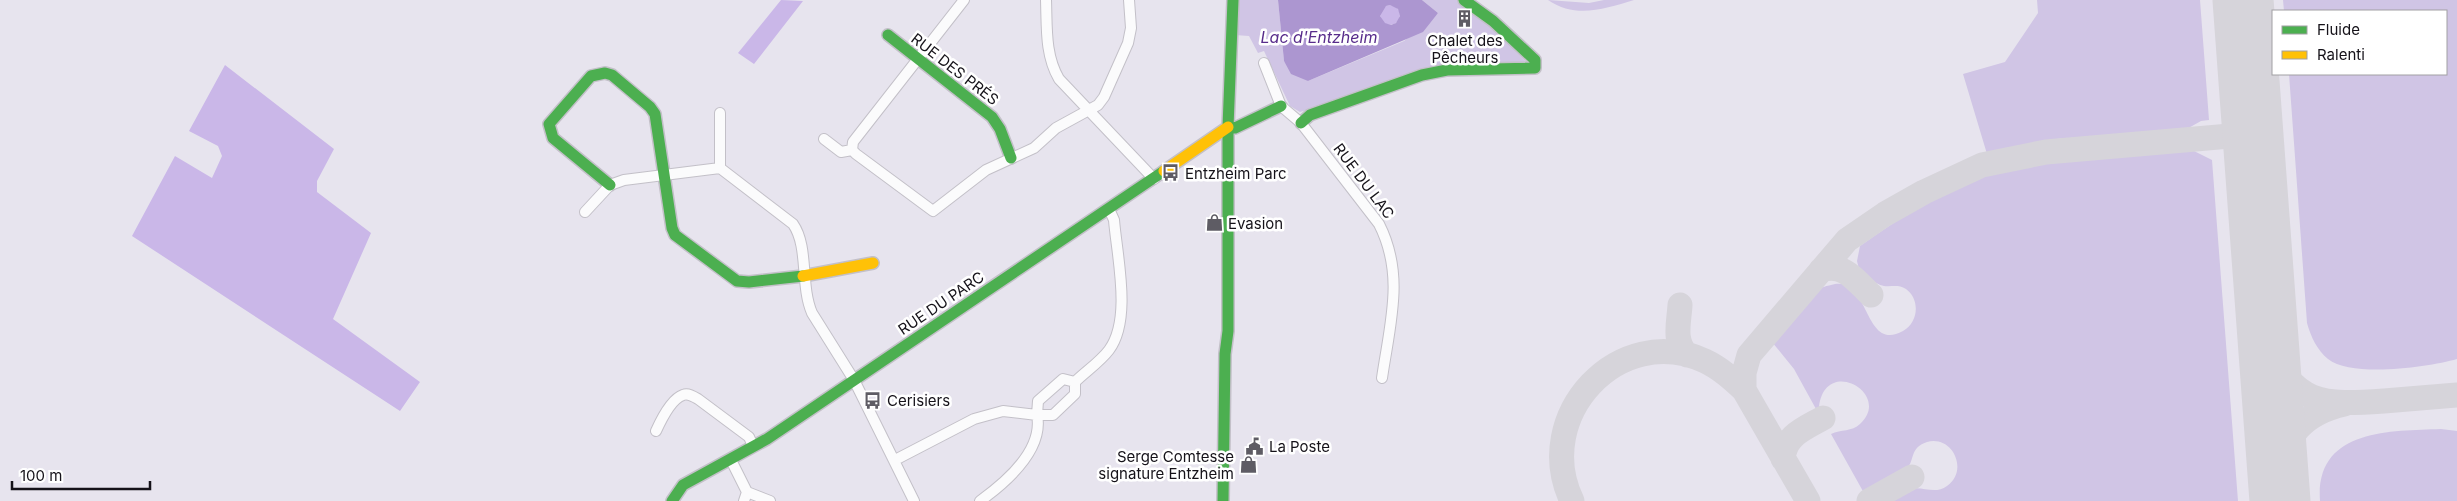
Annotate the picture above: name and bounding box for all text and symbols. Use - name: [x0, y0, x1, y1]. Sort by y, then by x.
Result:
- building icon: Chalet des Pêcheurs: [1455, 9, 1475, 29]
- legend: [2272, 10, 2447, 75]
- text: Fluide: [2317, 20, 2360, 39]
- water label: Lac d'Entzheim: [1261, 27, 1377, 47]
- street label: RUE DES PRÉS: [908, 29, 1002, 109]
- place label: Chalet des Pêcheurs: [1427, 31, 1503, 67]
- text: Ralenti: [2317, 45, 2365, 64]
- street label: RUE DU LAC: [1329, 140, 1399, 223]
- bus stop icon: Entzheim Parc: [1161, 163, 1181, 183]
- place label: Entzheim Parc: [1185, 164, 1287, 183]
- shop icon: Evasion: [1204, 213, 1224, 233]
- place label: Evasion: [1228, 214, 1283, 233]
- street label: RUE DU PARC: [894, 267, 988, 339]
- bus stop icon: Cerisiers: [863, 390, 883, 410]
- place label: Cerisiers: [887, 391, 950, 410]
- public building icon: La Poste: [1245, 436, 1265, 456]
- place label: La Poste: [1269, 437, 1330, 456]
- place label: Serge Comtesse signature Entzheim: [1098, 447, 1234, 483]
- shop icon: Serge Comtesse signature Entzheim: [1238, 455, 1258, 475]
- scale bar: [12, 458, 150, 490]
- text: 100 m: [20, 466, 62, 485]

